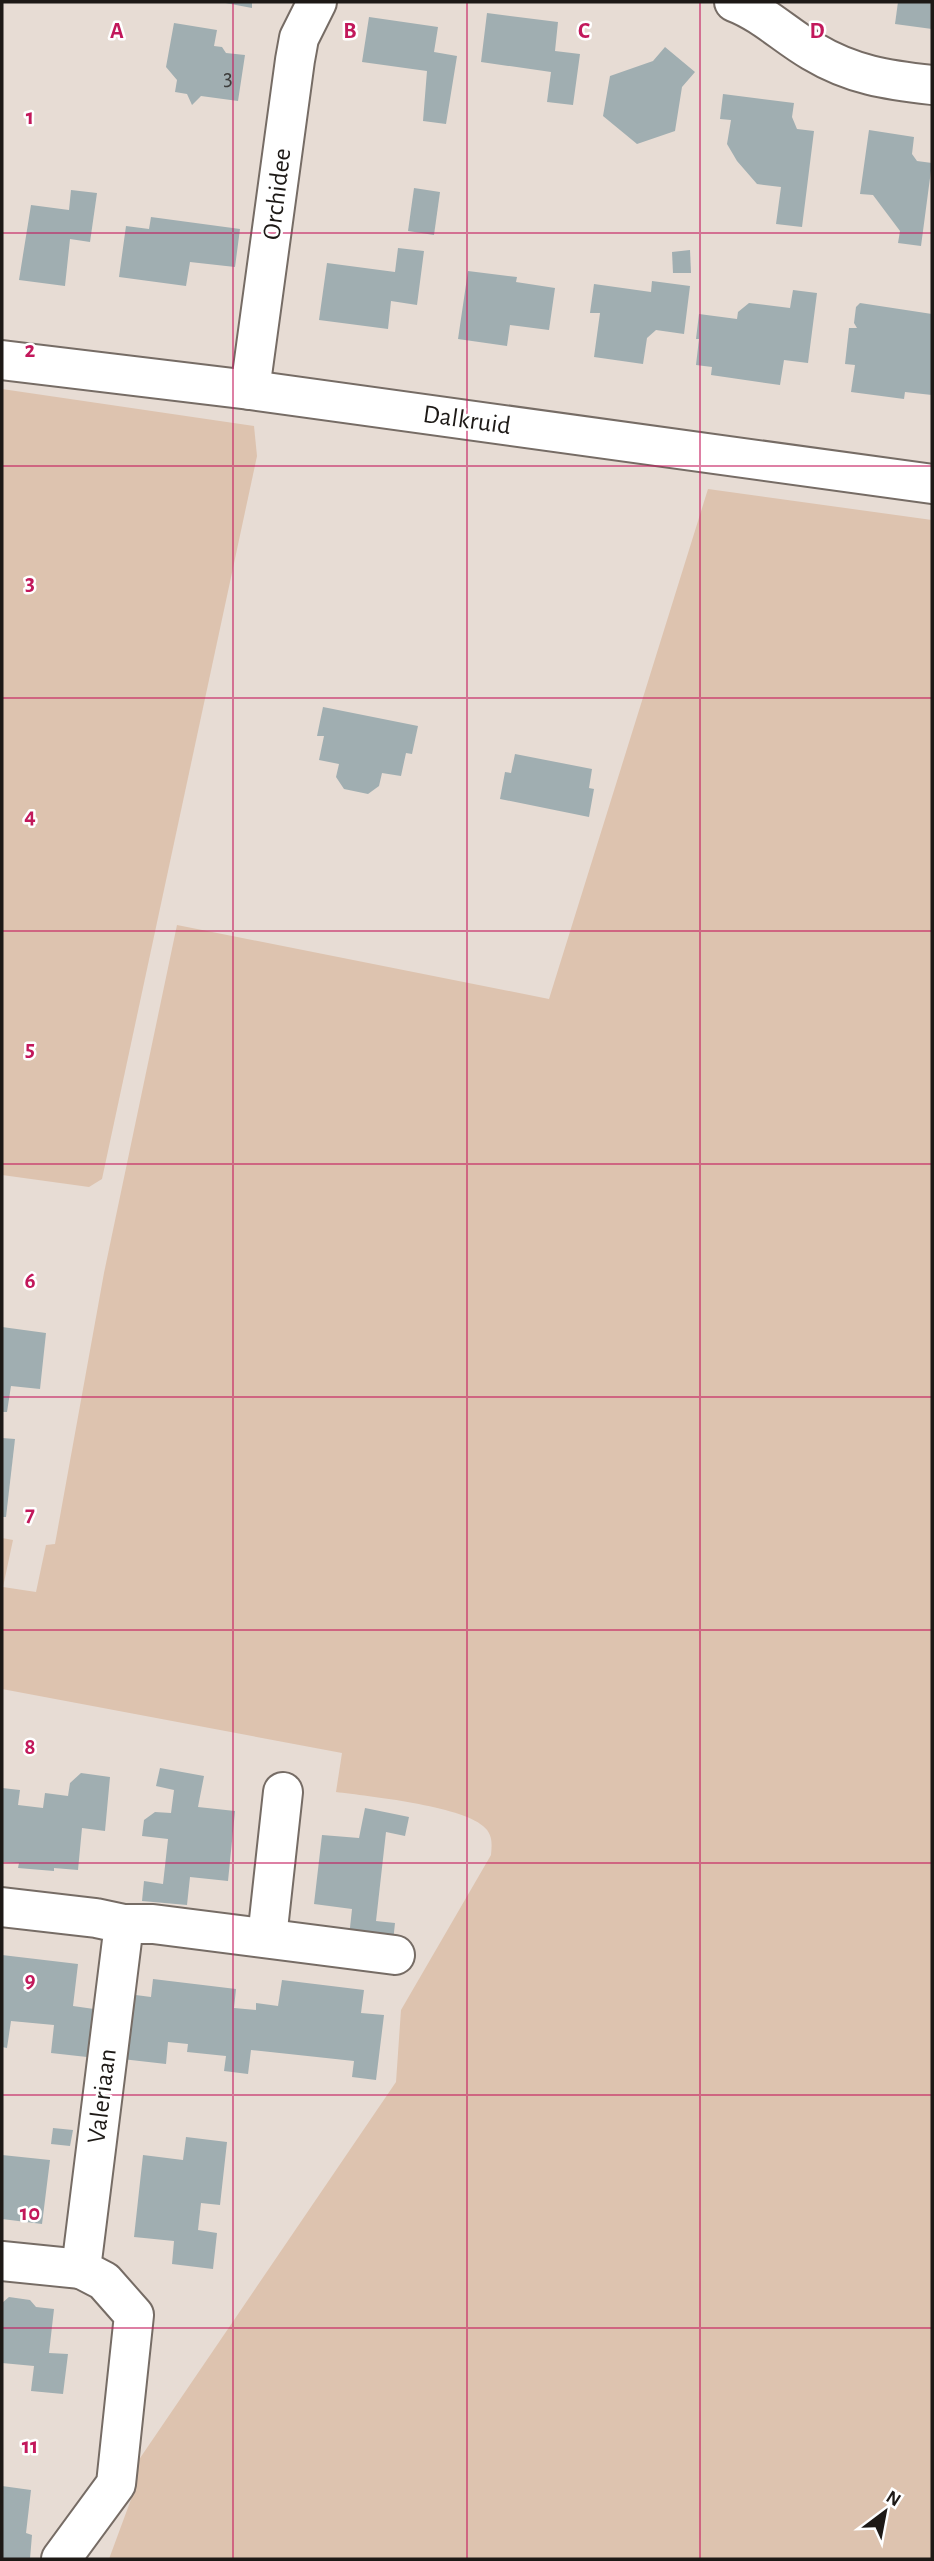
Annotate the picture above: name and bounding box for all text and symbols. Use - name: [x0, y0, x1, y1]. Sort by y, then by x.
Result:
- text: A: [110, 20, 124, 43]
- text: B: [343, 20, 357, 43]
- text: C: [578, 20, 590, 43]
- text: D: [809, 20, 825, 43]
- house number: 3: [223, 67, 233, 90]
- text: 1: [26, 106, 34, 129]
- street label: Orchidee: [258, 147, 296, 241]
- text: 2: [25, 339, 36, 362]
- street label: Dalkruid: [421, 401, 513, 439]
- text: 3: [25, 572, 35, 595]
- text: 4: [24, 805, 36, 828]
- text: 5: [25, 1038, 35, 1061]
- text: 6: [24, 1270, 36, 1293]
- text: 7: [25, 1503, 35, 1526]
- text: 8: [24, 1736, 36, 1759]
- text: 9: [24, 1969, 36, 1992]
- street label: Valeriaan: [83, 2047, 121, 2145]
- text: 10: [20, 2202, 40, 2225]
- text: 11: [22, 2435, 38, 2458]
- north arrow: [850, 2477, 920, 2547]
- text: N: [883, 2487, 904, 2510]

